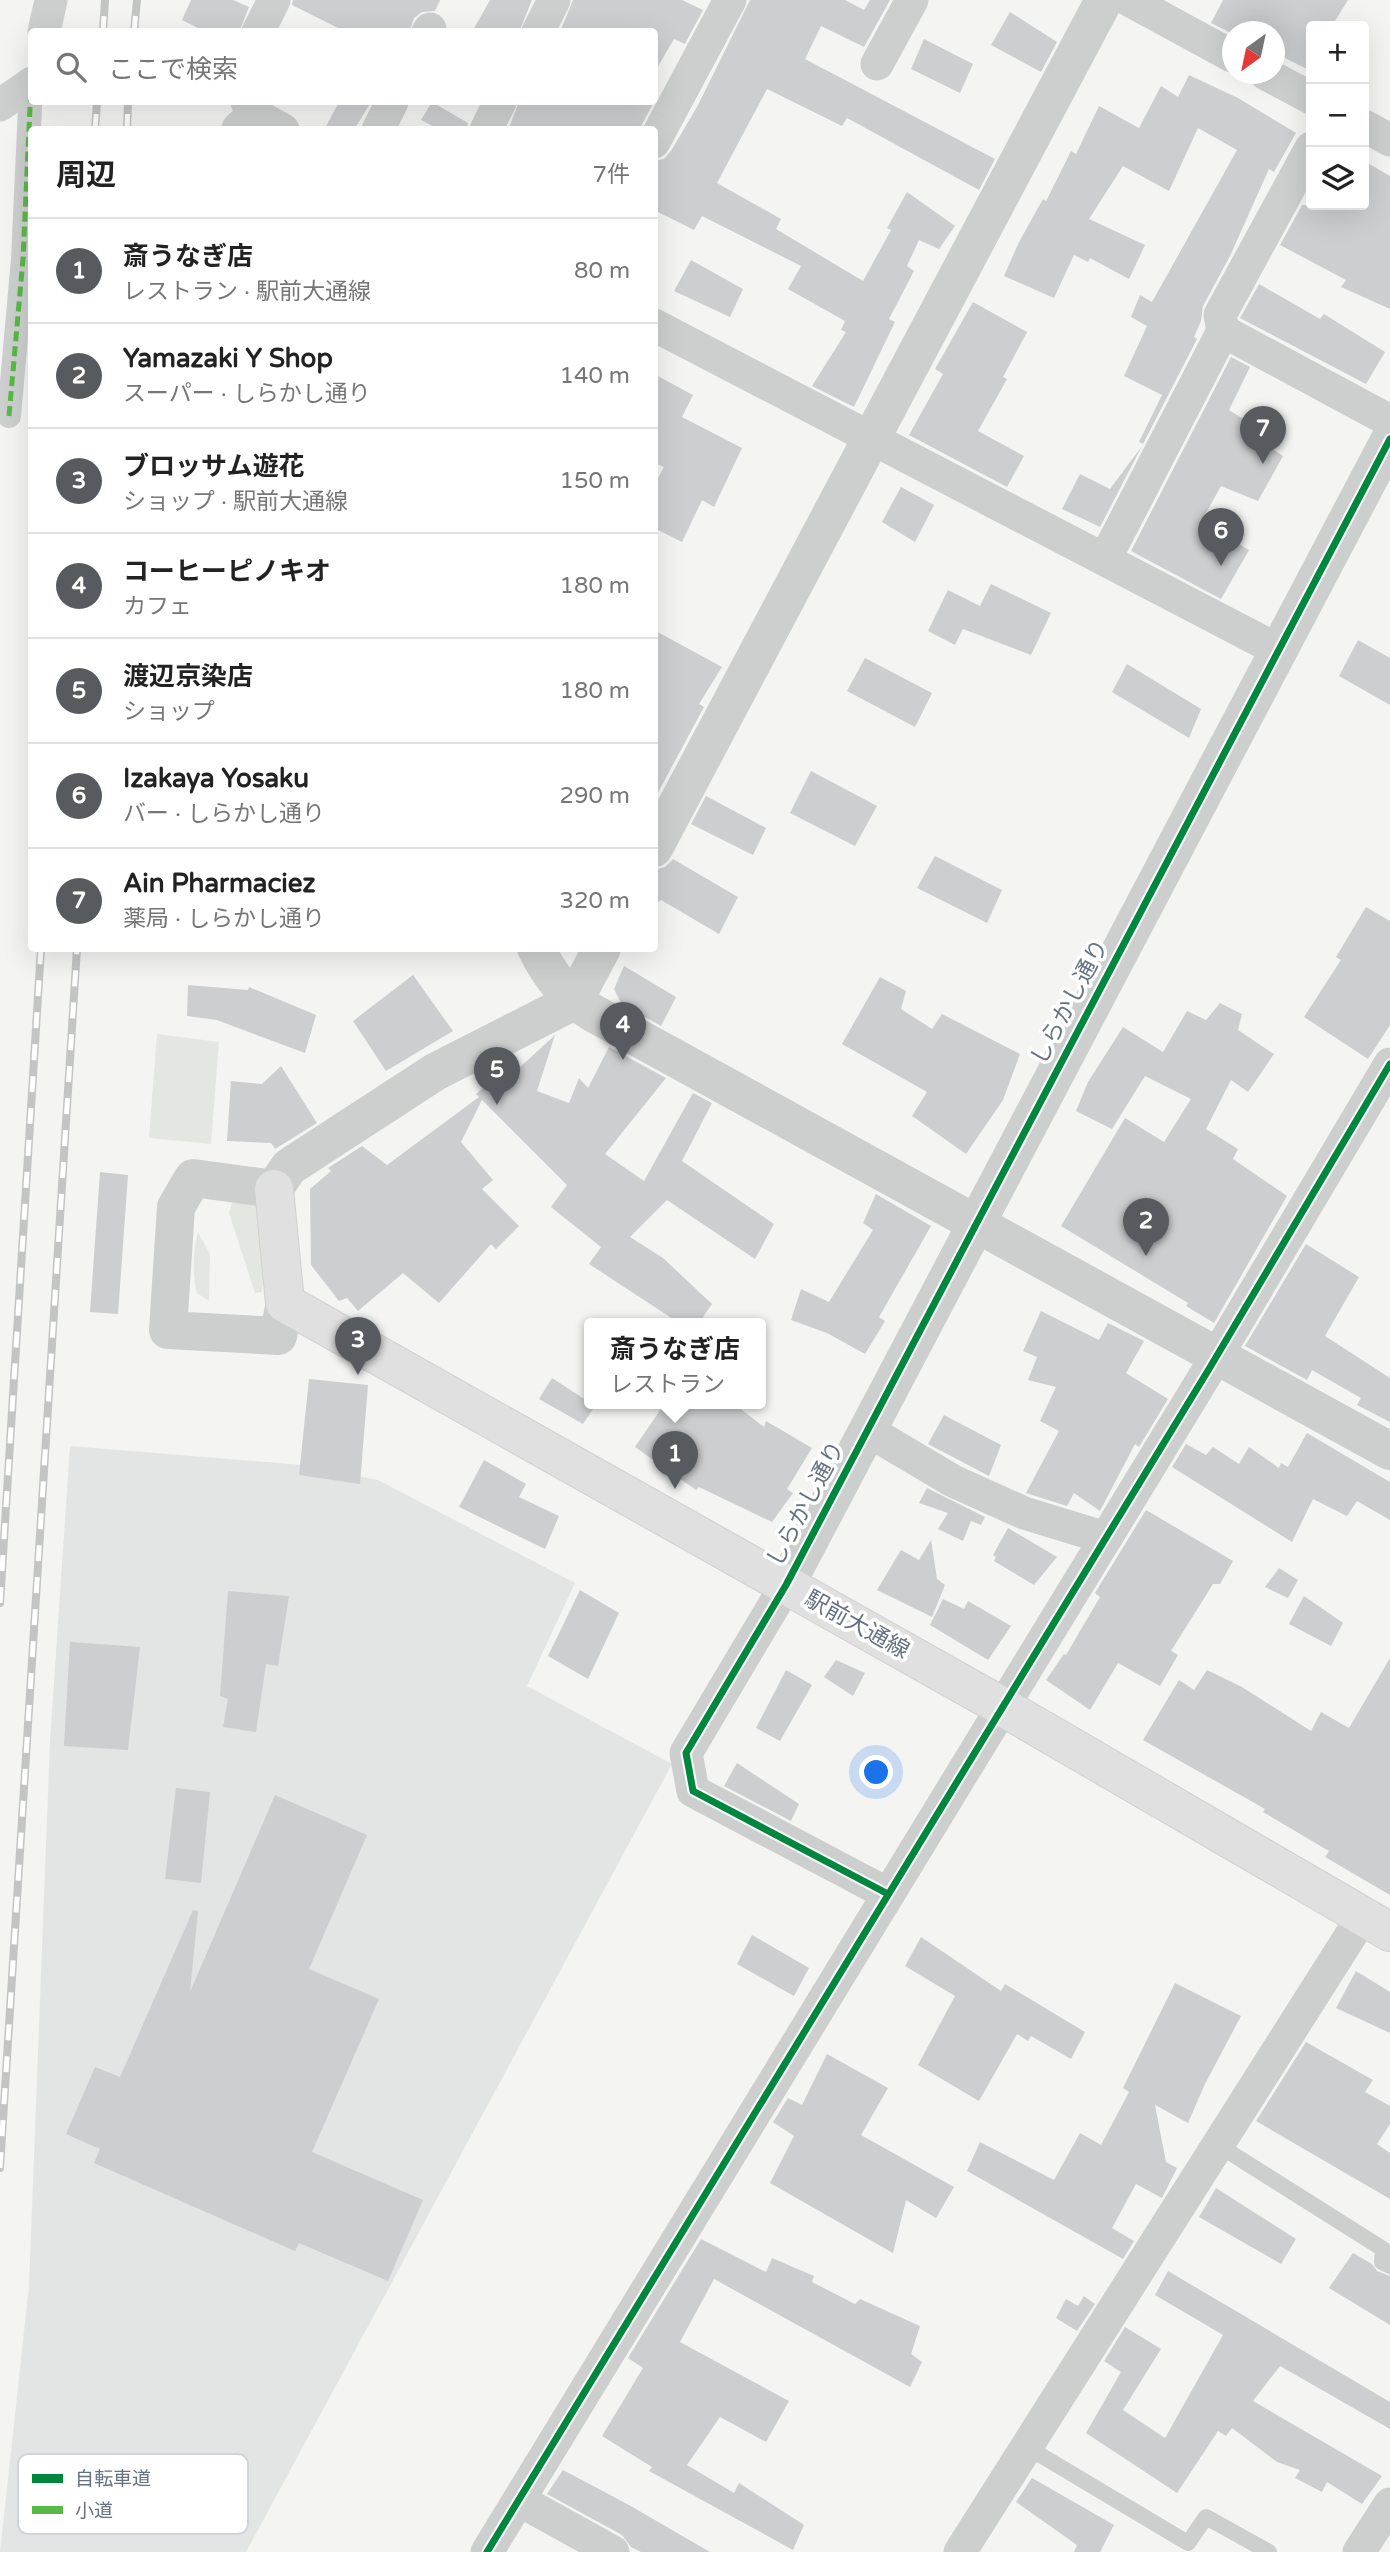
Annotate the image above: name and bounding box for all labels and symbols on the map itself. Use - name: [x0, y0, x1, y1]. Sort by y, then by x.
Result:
- north arrow: [1222, 21, 1285, 84]
- pin: 7: [1240, 406, 1286, 464]
- pin: 6: [1198, 508, 1244, 566]
- street label: しらかし通り: [1025, 935, 1115, 1069]
- pin: 4: [600, 1002, 646, 1060]
- pin: 5: [474, 1047, 520, 1105]
- pin: 2: [1123, 1198, 1169, 1256]
- pin: 3: [335, 1317, 381, 1375]
- pin: 1: [652, 1431, 698, 1489]
- street label: しらかし通り: [761, 1437, 851, 1571]
- street label: 駅前大通線: [800, 1585, 914, 1665]
- your location: [859, 1755, 893, 1789]
- legend: [18, 2454, 248, 2534]
- text: 自転車道: [75, 2468, 151, 2490]
- text: 小道: [75, 2500, 113, 2522]

